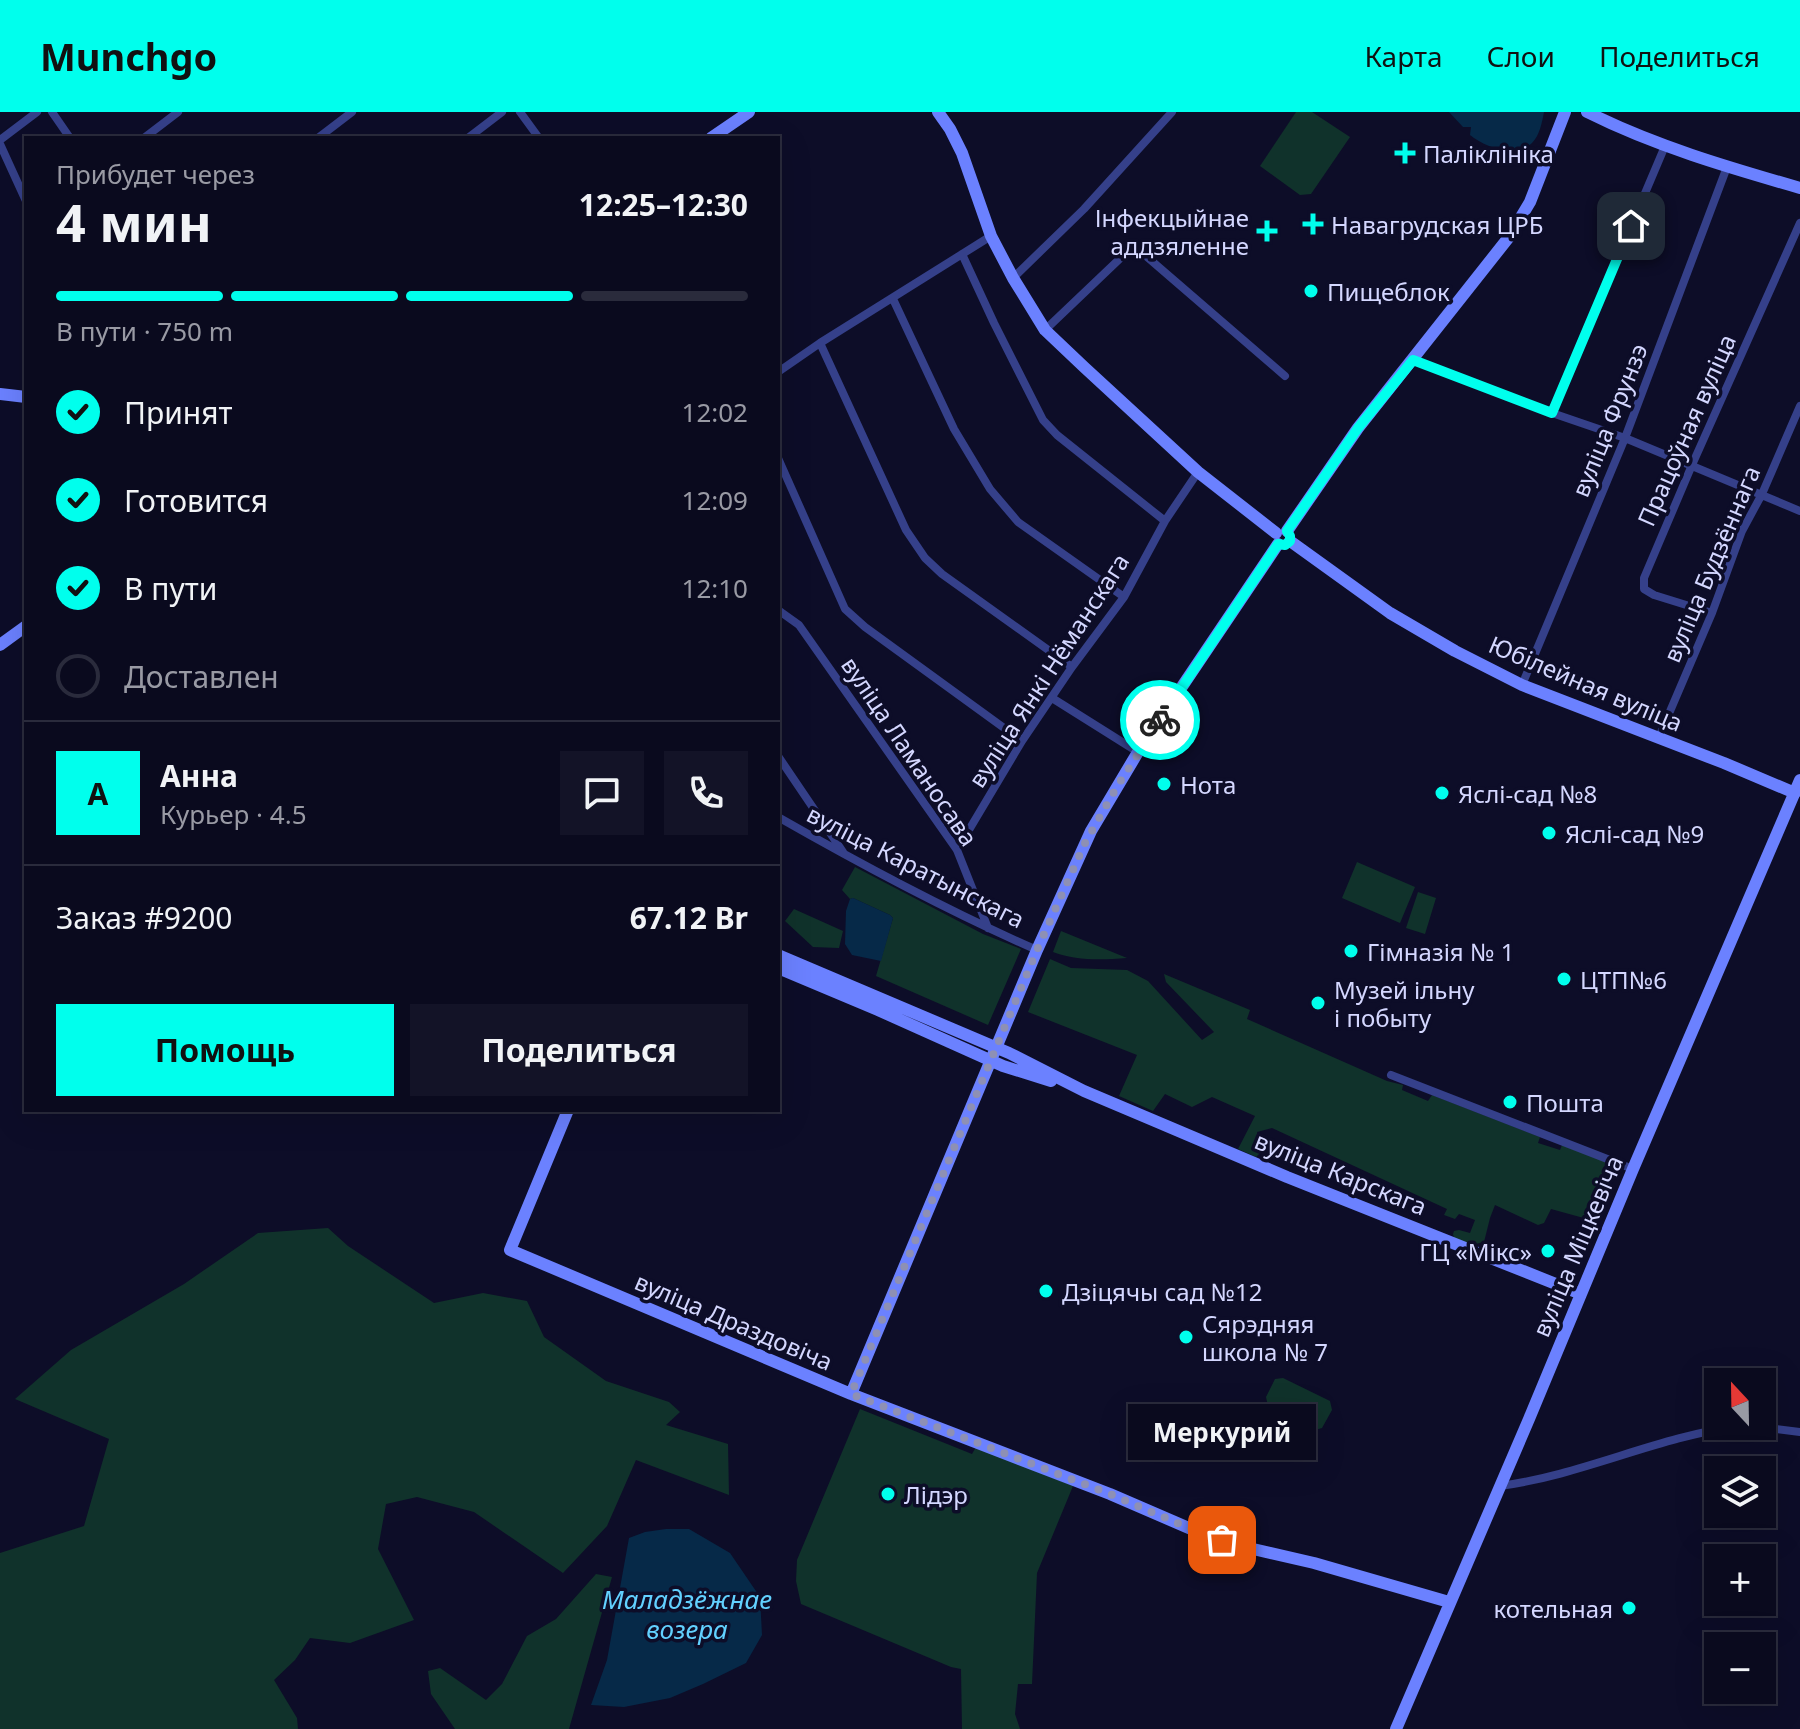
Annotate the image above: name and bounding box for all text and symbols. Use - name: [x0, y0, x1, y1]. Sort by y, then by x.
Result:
- text: Munchgo: [40, 30, 217, 82]
- text: Карта: [1364, 37, 1443, 75]
- text: Слои: [1487, 37, 1555, 75]
- text: Поделиться: [1599, 37, 1760, 75]
- place label: Паліклініка: [1423, 137, 1554, 170]
- marker: Паліклініка: [1394, 142, 1416, 164]
- text: Прибудет через: [56, 156, 255, 192]
- text: 12:25–12:30: [579, 184, 748, 225]
- text: 4 мин: [56, 186, 212, 257]
- pin: [1597, 192, 1665, 260]
- place label: Інфекцыйнае аддзяленне: [1095, 201, 1249, 262]
- icon: home: [1609, 204, 1653, 248]
- place label: Навагрудская ЦРБ: [1331, 208, 1544, 241]
- marker: Навагрудская ЦРБ: [1302, 213, 1324, 235]
- marker: Інфекцыйнае аддзяленне: [1256, 220, 1278, 242]
- place label: Пищеблок: [1327, 275, 1450, 308]
- marker: Пищеблок: [1302, 282, 1320, 300]
- text: В пути · 750 m: [56, 313, 233, 349]
- street label: Працоўная вуліца: [1629, 329, 1743, 531]
- street label: вуліца Фрунзэ: [1563, 338, 1655, 502]
- icon: check: [56, 390, 100, 434]
- text: Принят: [124, 392, 233, 433]
- text: 12:02: [682, 394, 748, 430]
- street label: вуліца Будзённага: [1655, 461, 1767, 667]
- icon: check: [56, 478, 100, 522]
- text: Готовится: [124, 480, 268, 521]
- text: 12:09: [682, 482, 748, 518]
- street label: вуліца Янкі Нёманскага: [960, 547, 1136, 793]
- icon: check: [56, 566, 100, 610]
- text: В пути: [124, 568, 217, 609]
- text: 12:10: [682, 570, 748, 606]
- street label: Юбілейная вуліца: [1484, 627, 1688, 739]
- street label: вуліца Ламаносава: [834, 650, 986, 852]
- text: Доставлен: [124, 656, 279, 697]
- courier: [1120, 680, 1200, 760]
- icon: bike: [1138, 698, 1182, 742]
- button: chat: [560, 751, 644, 835]
- button: phone: [664, 751, 748, 835]
- text: Анна: [160, 755, 238, 796]
- place label: Нота: [1180, 768, 1236, 801]
- text: А: [88, 773, 108, 814]
- marker: Нота: [1155, 775, 1173, 793]
- place label: Яслі-сад №8: [1458, 777, 1597, 810]
- marker: Яслі-сад №8: [1433, 784, 1451, 802]
- text: Курьер · 4.5: [160, 796, 307, 832]
- street label: вуліца Каратынскага: [802, 797, 1030, 935]
- place label: Яслі-сад №9: [1565, 817, 1704, 850]
- marker: Яслі-сад №9: [1540, 824, 1558, 842]
- text: Заказ #9200: [56, 897, 232, 938]
- text: 67.12 Br: [630, 897, 748, 938]
- place label: Гімназія № 1: [1367, 935, 1514, 968]
- marker: Гімназія № 1: [1342, 942, 1360, 960]
- place label: ЦТП№6: [1580, 963, 1667, 996]
- marker: ЦТП№6: [1555, 970, 1573, 988]
- place label: Музей ільну і побыту: [1334, 973, 1475, 1034]
- marker: Музей ільну і побыту: [1309, 994, 1327, 1012]
- button: Помощь: [56, 1004, 394, 1096]
- button: Поделиться: [410, 1004, 748, 1096]
- place label: Пошта: [1526, 1086, 1604, 1119]
- marker: Пошта: [1501, 1093, 1519, 1111]
- street label: вуліца Карскага: [1250, 1123, 1432, 1223]
- street label: вуліца Міцкевіча: [1524, 1150, 1630, 1342]
- place label: ГЦ «Мікс»: [1419, 1235, 1532, 1268]
- marker: ГЦ «Мікс»: [1539, 1242, 1557, 1260]
- street label: вуліца Драздовіча: [630, 1264, 838, 1378]
- place label: Дзіцячы сад №12: [1062, 1275, 1262, 1308]
- marker: Дзіцячы сад №12: [1037, 1282, 1055, 1300]
- place label: Сярэдняя школа № 7: [1202, 1307, 1328, 1368]
- marker: Сярэдняя школа № 7: [1177, 1328, 1195, 1346]
- north arrow: [1704, 1368, 1776, 1440]
- map controls: [1704, 1368, 1776, 1704]
- callout: Меркурий: [1128, 1404, 1316, 1460]
- text: Меркурий: [1153, 1414, 1291, 1450]
- button: layers: [1704, 1456, 1776, 1528]
- place label: Лідэр: [904, 1478, 968, 1511]
- marker: Лідэр: [879, 1485, 897, 1503]
- pin: [1188, 1506, 1256, 1574]
- icon: bag: [1200, 1518, 1244, 1562]
- button: +: [1704, 1544, 1776, 1616]
- water label: Маладзёжнае возера: [602, 1581, 772, 1647]
- place label: котельная: [1493, 1592, 1613, 1625]
- marker: котельная: [1620, 1599, 1638, 1617]
- button: −: [1704, 1632, 1776, 1704]

